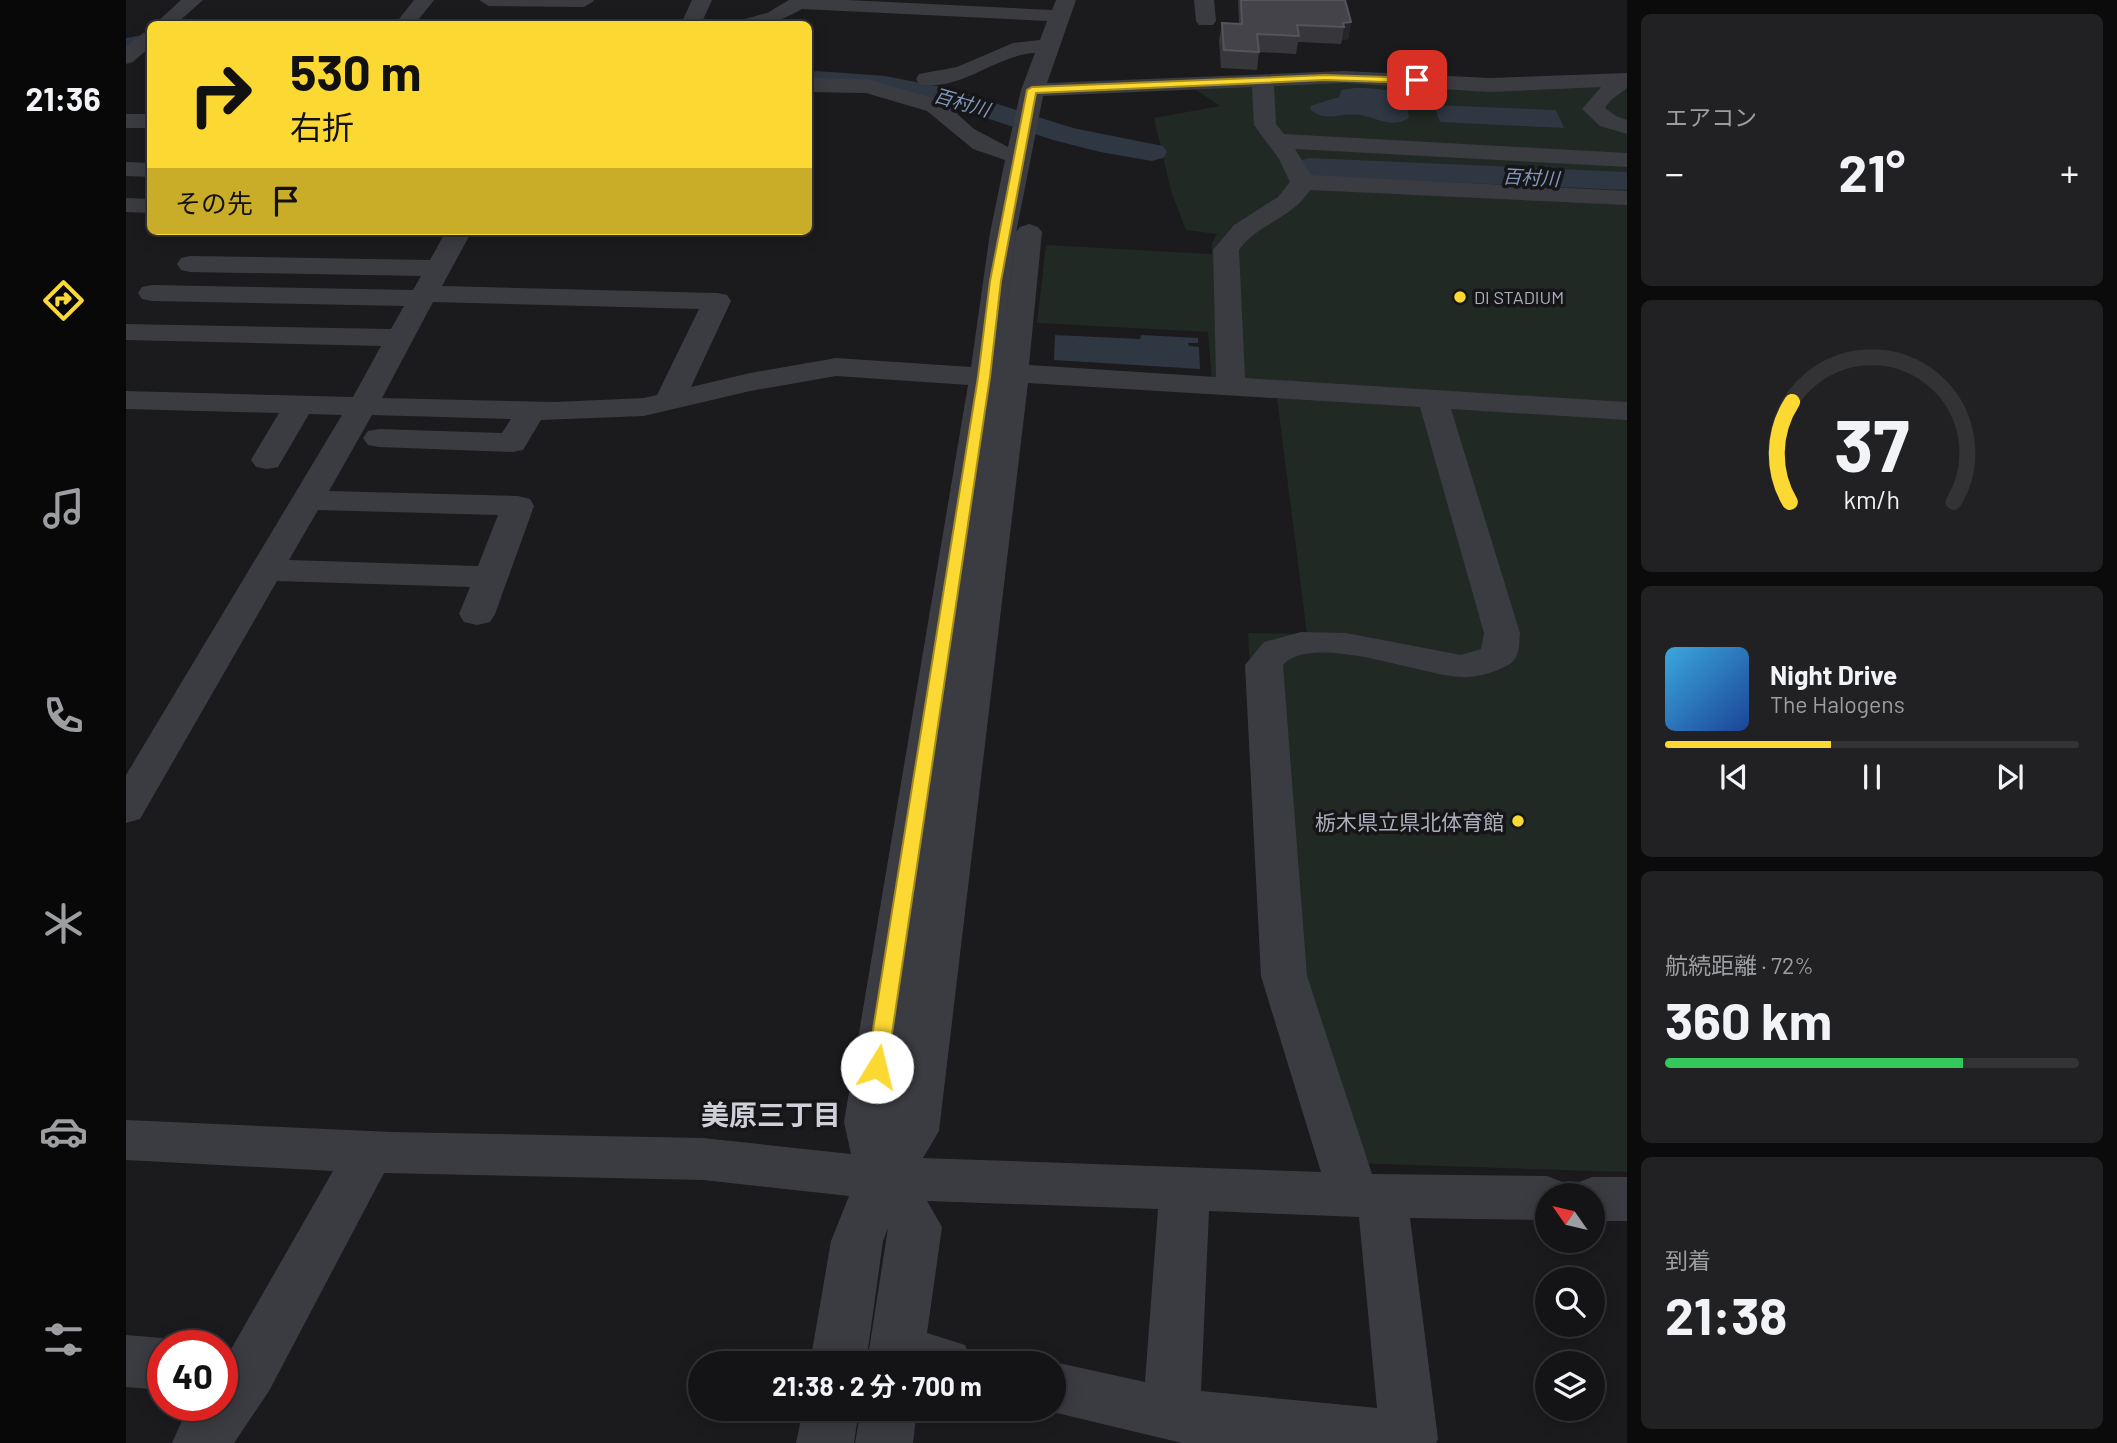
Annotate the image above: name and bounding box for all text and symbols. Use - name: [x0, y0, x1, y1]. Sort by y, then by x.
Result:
- text: 530 m: [290, 42, 422, 101]
- icon: right: [175, 49, 266, 140]
- pin: [1387, 50, 1447, 110]
- icon: arrive: [1398, 61, 1436, 99]
- text: 21:36: [25, 79, 101, 117]
- water label: 百村川: [931, 83, 994, 121]
- text: エアコン: [1665, 103, 1757, 131]
- text: 右折: [290, 107, 354, 145]
- text: 21°: [1839, 140, 1905, 202]
- text: −: [1665, 149, 1684, 195]
- text: +: [2060, 149, 2079, 195]
- water label: 百村川: [1502, 164, 1562, 190]
- icon: arrive: [267, 182, 305, 220]
- text: その先: [175, 187, 253, 218]
- icon: directions: [39, 276, 88, 325]
- place label: DI STADIUM: [1474, 286, 1564, 308]
- marker: DI STADIUM: [1452, 289, 1468, 305]
- text: 37: [1834, 399, 1910, 487]
- text: km/h: [1844, 483, 1900, 513]
- icon: music: [39, 484, 88, 533]
- text: Night Drive: [1770, 659, 1897, 690]
- text: The Halogens: [1770, 690, 1905, 718]
- icon: phone: [39, 691, 88, 740]
- icon: previous: [1715, 758, 1753, 796]
- icon: pause: [1853, 758, 1891, 796]
- icon: next: [1991, 758, 2029, 796]
- place label: 栃木県立県北体育館: [1315, 809, 1504, 834]
- marker: 栃木県立県北体育館: [1510, 813, 1526, 829]
- icon: climate: [39, 899, 88, 948]
- text: 航続距離 · 72%: [1665, 951, 1814, 979]
- text: 360 km: [1665, 988, 1832, 1050]
- position arrow: [840, 1030, 914, 1104]
- district label: 美原三丁目: [701, 1097, 841, 1131]
- icon: car: [39, 1107, 88, 1156]
- north arrow: [1535, 1183, 1605, 1253]
- map controls: [1535, 1183, 1605, 1421]
- text: 到着: [1665, 1246, 1711, 1274]
- button: search: [1535, 1267, 1605, 1337]
- text: 21:38: [1665, 1283, 1787, 1345]
- icon: filters: [39, 1315, 88, 1364]
- speed limit sign: 40: [147, 1330, 238, 1421]
- button: layers: [1535, 1351, 1605, 1421]
- text: 21:38 · 2 分 · 700 m: [772, 1370, 982, 1401]

